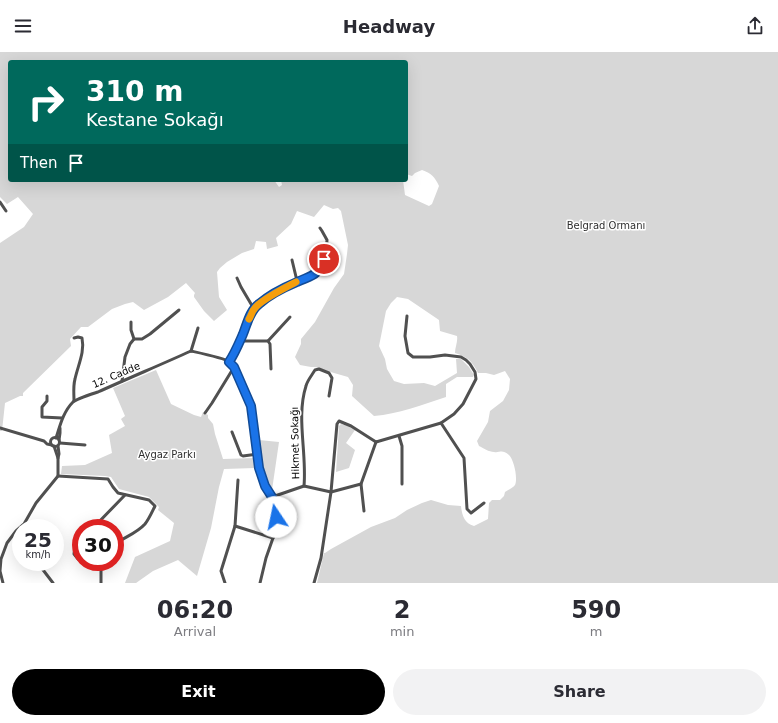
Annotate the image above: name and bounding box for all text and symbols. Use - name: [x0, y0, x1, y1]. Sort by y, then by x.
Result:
- icon: menu: [12, 15, 34, 37]
- icon: share: [744, 15, 766, 37]
- text: Headway: [343, 16, 435, 37]
- text: 310 m: [86, 75, 183, 108]
- icon: right: [20, 76, 72, 128]
- text: Kestane Sokağı: [86, 109, 224, 130]
- icon: arrive: [65, 152, 87, 174]
- text: Then: [20, 154, 57, 172]
- park label: Belgrad Ormanı: [567, 220, 645, 231]
- pin: [307, 242, 341, 276]
- icon: arrive: [313, 248, 335, 270]
- street label: 12. Cadde: [90, 360, 142, 390]
- street label: Hikmet Sokağı: [289, 407, 301, 479]
- park label: Aygaz Parkı: [138, 449, 196, 460]
- position arrow: [255, 496, 297, 538]
- speed limit sign: 30: [72, 519, 124, 571]
- text: 25: [24, 528, 52, 552]
- text: km/h: [25, 549, 51, 560]
- text: 06:20: [157, 596, 233, 624]
- text: 2: [394, 596, 410, 624]
- text: 590: [571, 596, 621, 624]
- text: Arrival: [174, 624, 216, 639]
- text: min: [390, 624, 414, 639]
- text: m: [590, 624, 603, 639]
- button: Exit: [12, 669, 385, 715]
- button: Share: [393, 669, 766, 715]

